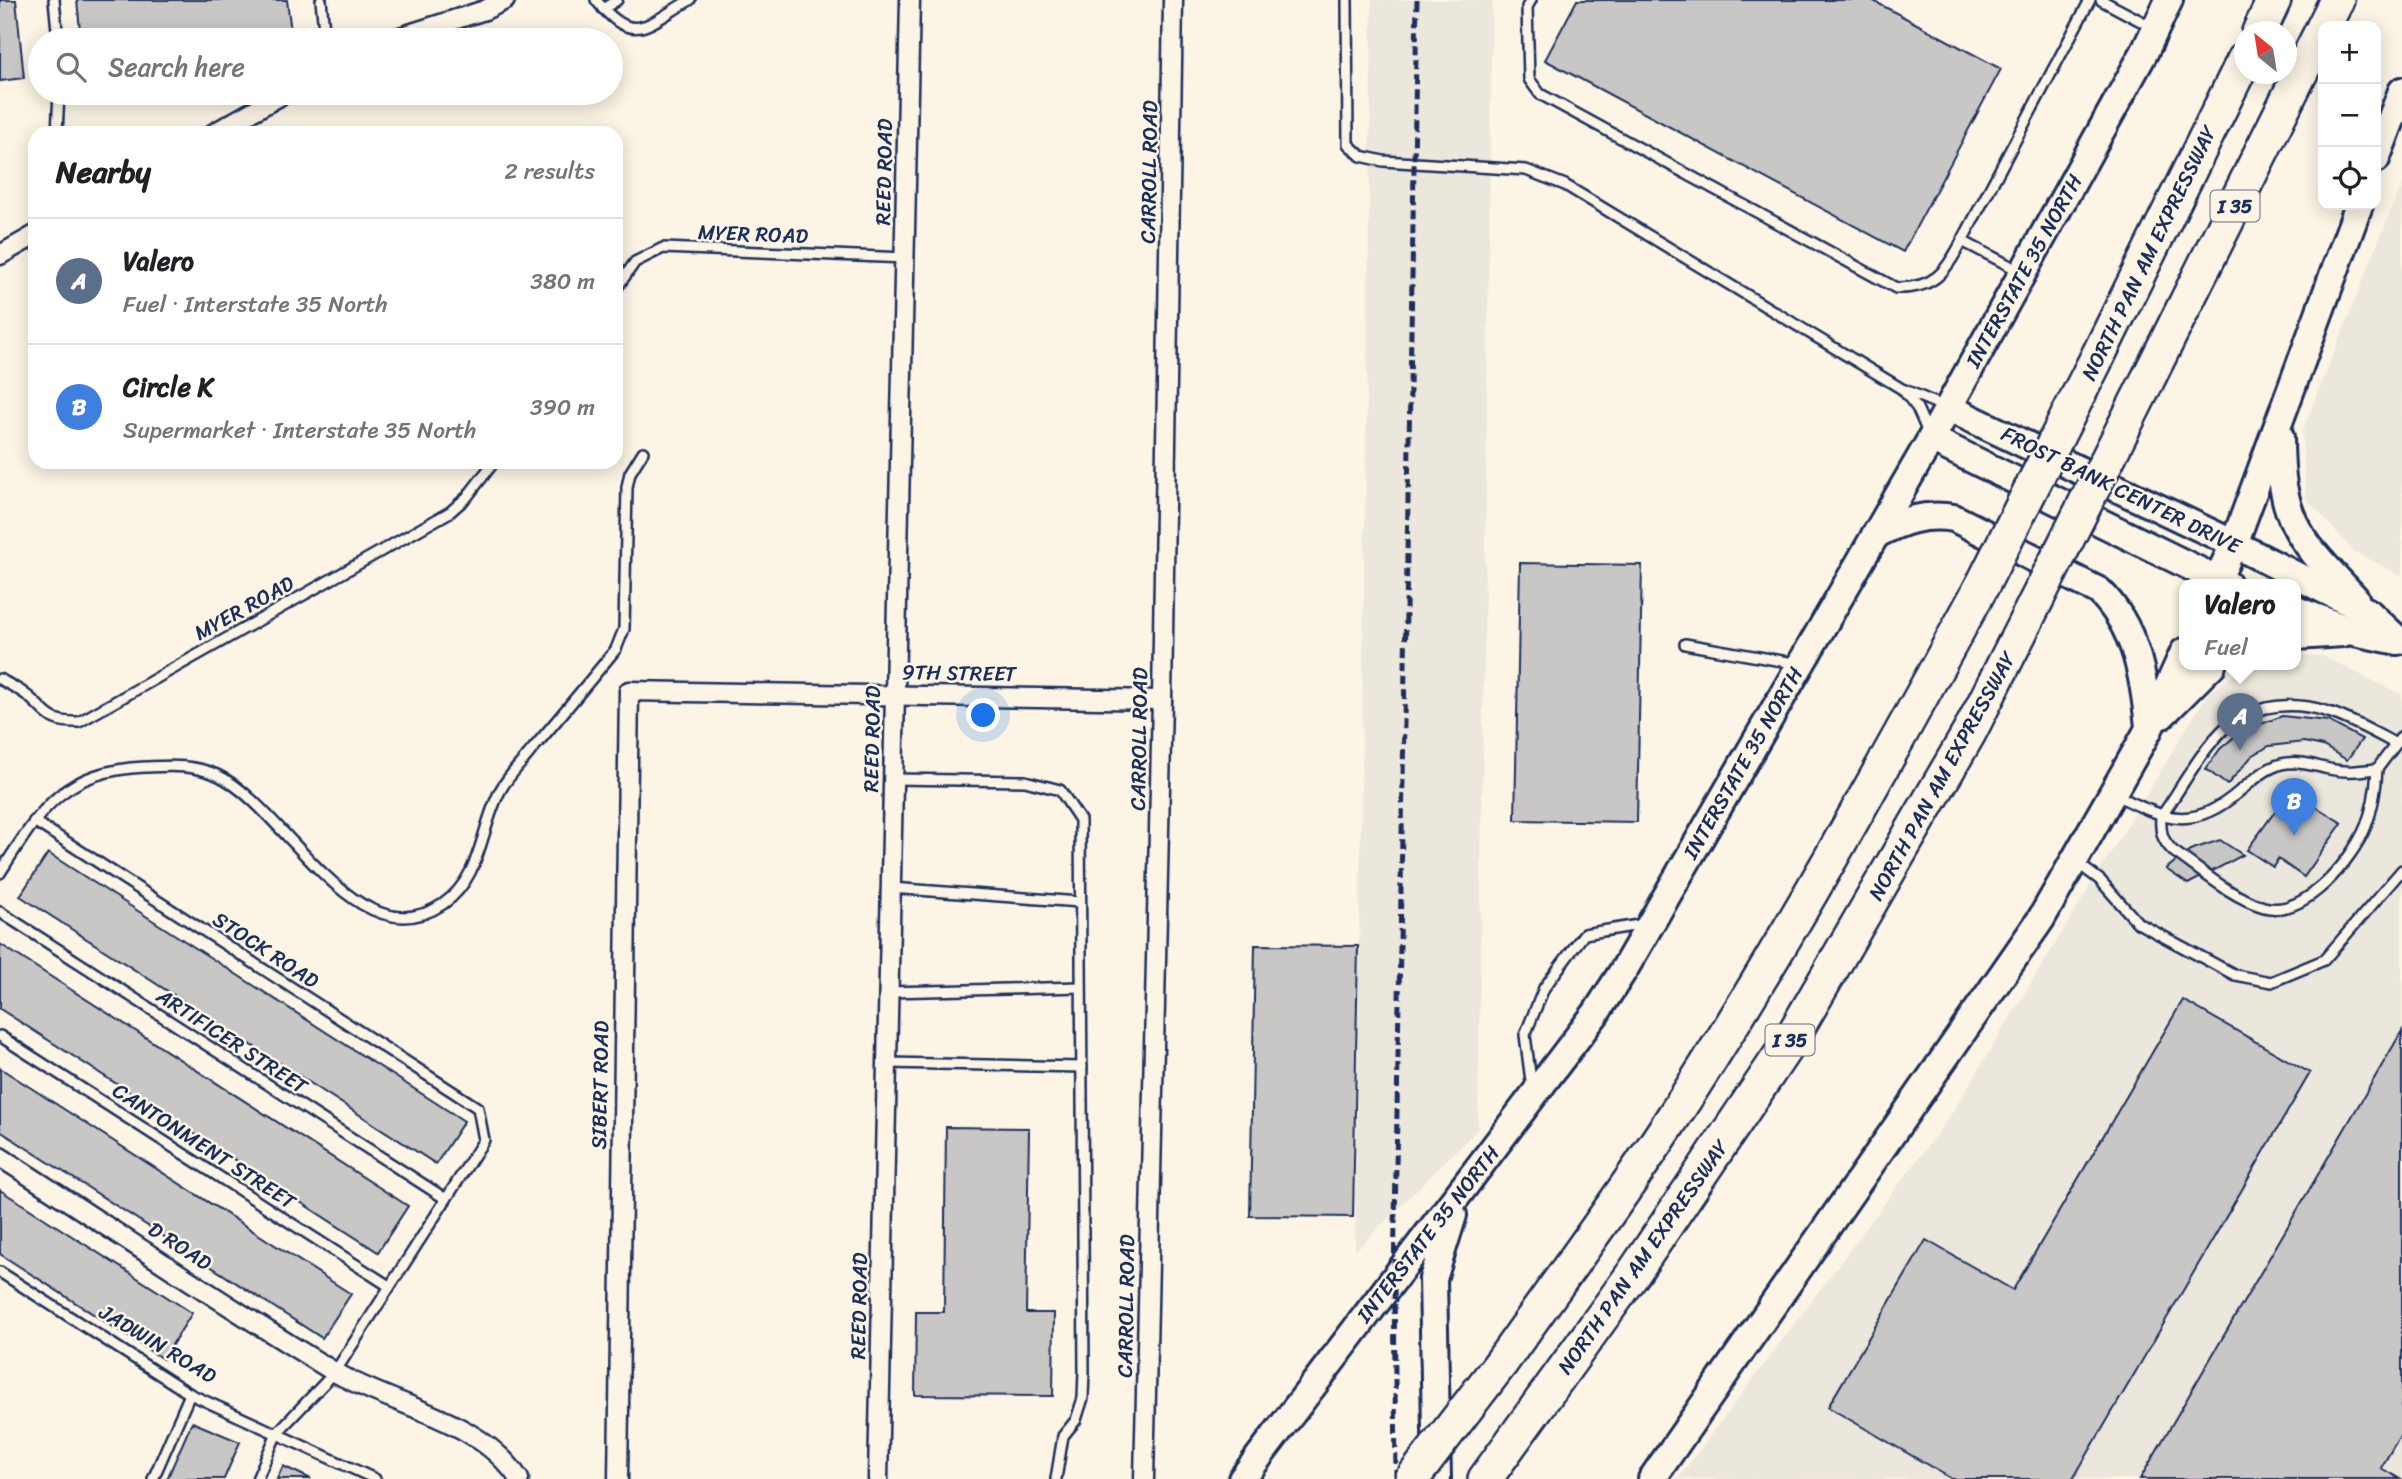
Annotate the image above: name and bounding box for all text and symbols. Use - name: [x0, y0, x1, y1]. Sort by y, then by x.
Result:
- north arrow: [2234, 21, 2297, 84]
- map controls: [2318, 21, 2381, 210]
- button: +: [2318, 21, 2381, 84]
- search box: [28, 28, 623, 105]
- text: Search here: [108, 44, 245, 90]
- icon: search: [52, 48, 90, 86]
- button: −: [2318, 84, 2381, 147]
- street label: CARROLL ROAD: [1129, 100, 1169, 244]
- street label: REED ROAD: [864, 118, 904, 226]
- street label: NORTH PAN AM EXPRESSWAY: [2070, 118, 2228, 387]
- text: Nearby: [56, 145, 151, 199]
- button: locate: [2318, 147, 2381, 210]
- text: 2 results: [504, 151, 595, 192]
- street label: INTERSTATE 35 NORTH: [1954, 167, 2093, 376]
- road number: I 35: [2210, 190, 2260, 222]
- street label: MYER ROAD: [697, 213, 809, 255]
- text: Valero: [123, 238, 194, 284]
- text: A: [71, 261, 87, 302]
- text: 380 m: [530, 261, 595, 302]
- text: Fuel · Interstate 35 North: [123, 284, 388, 325]
- text: Circle K: [123, 364, 213, 410]
- text: B: [72, 387, 86, 428]
- text: 390 m: [530, 387, 595, 428]
- text: Supermarket · Interstate 35 North: [123, 410, 476, 451]
- street label: FROST BANK CENTER DRIVE: [1994, 415, 2249, 565]
- street label: MYER ROAD: [187, 565, 302, 651]
- popup: [2179, 579, 2301, 670]
- text: Valero: [2205, 581, 2275, 627]
- text: Fuel: [2205, 627, 2248, 668]
- street label: NORTH PAN AM EXPRESSWAY: [1857, 643, 2027, 908]
- street label: 9TH STREET: [902, 653, 1018, 693]
- street label: INTERSTATE 35 NORTH: [1672, 659, 1814, 867]
- street label: CARROLL ROAD: [1119, 667, 1159, 811]
- street label: REED ROAD: [852, 685, 892, 793]
- pin: A: [2217, 693, 2263, 751]
- your location: [966, 698, 1000, 732]
- pin: B: [2271, 778, 2317, 836]
- street label: STOCK ROAD: [205, 901, 328, 999]
- street label: ARTIFICER STREET: [148, 977, 317, 1105]
- street label: SIBERT ROAD: [580, 1020, 620, 1150]
- road number: I 35: [1766, 1024, 1814, 1056]
- street label: CANTONMENT STREET: [105, 1072, 305, 1221]
- street label: NORTH PAN AM EXPRESSWAY: [1547, 1130, 1740, 1383]
- street label: INTERSTATE 35 NORTH: [1346, 1137, 1510, 1332]
- street label: D ROAD: [140, 1211, 220, 1281]
- street label: CARROLL ROAD: [1106, 1234, 1146, 1378]
- street label: REED ROAD: [839, 1252, 879, 1360]
- street label: JADWIN ROAD: [91, 1293, 225, 1395]

